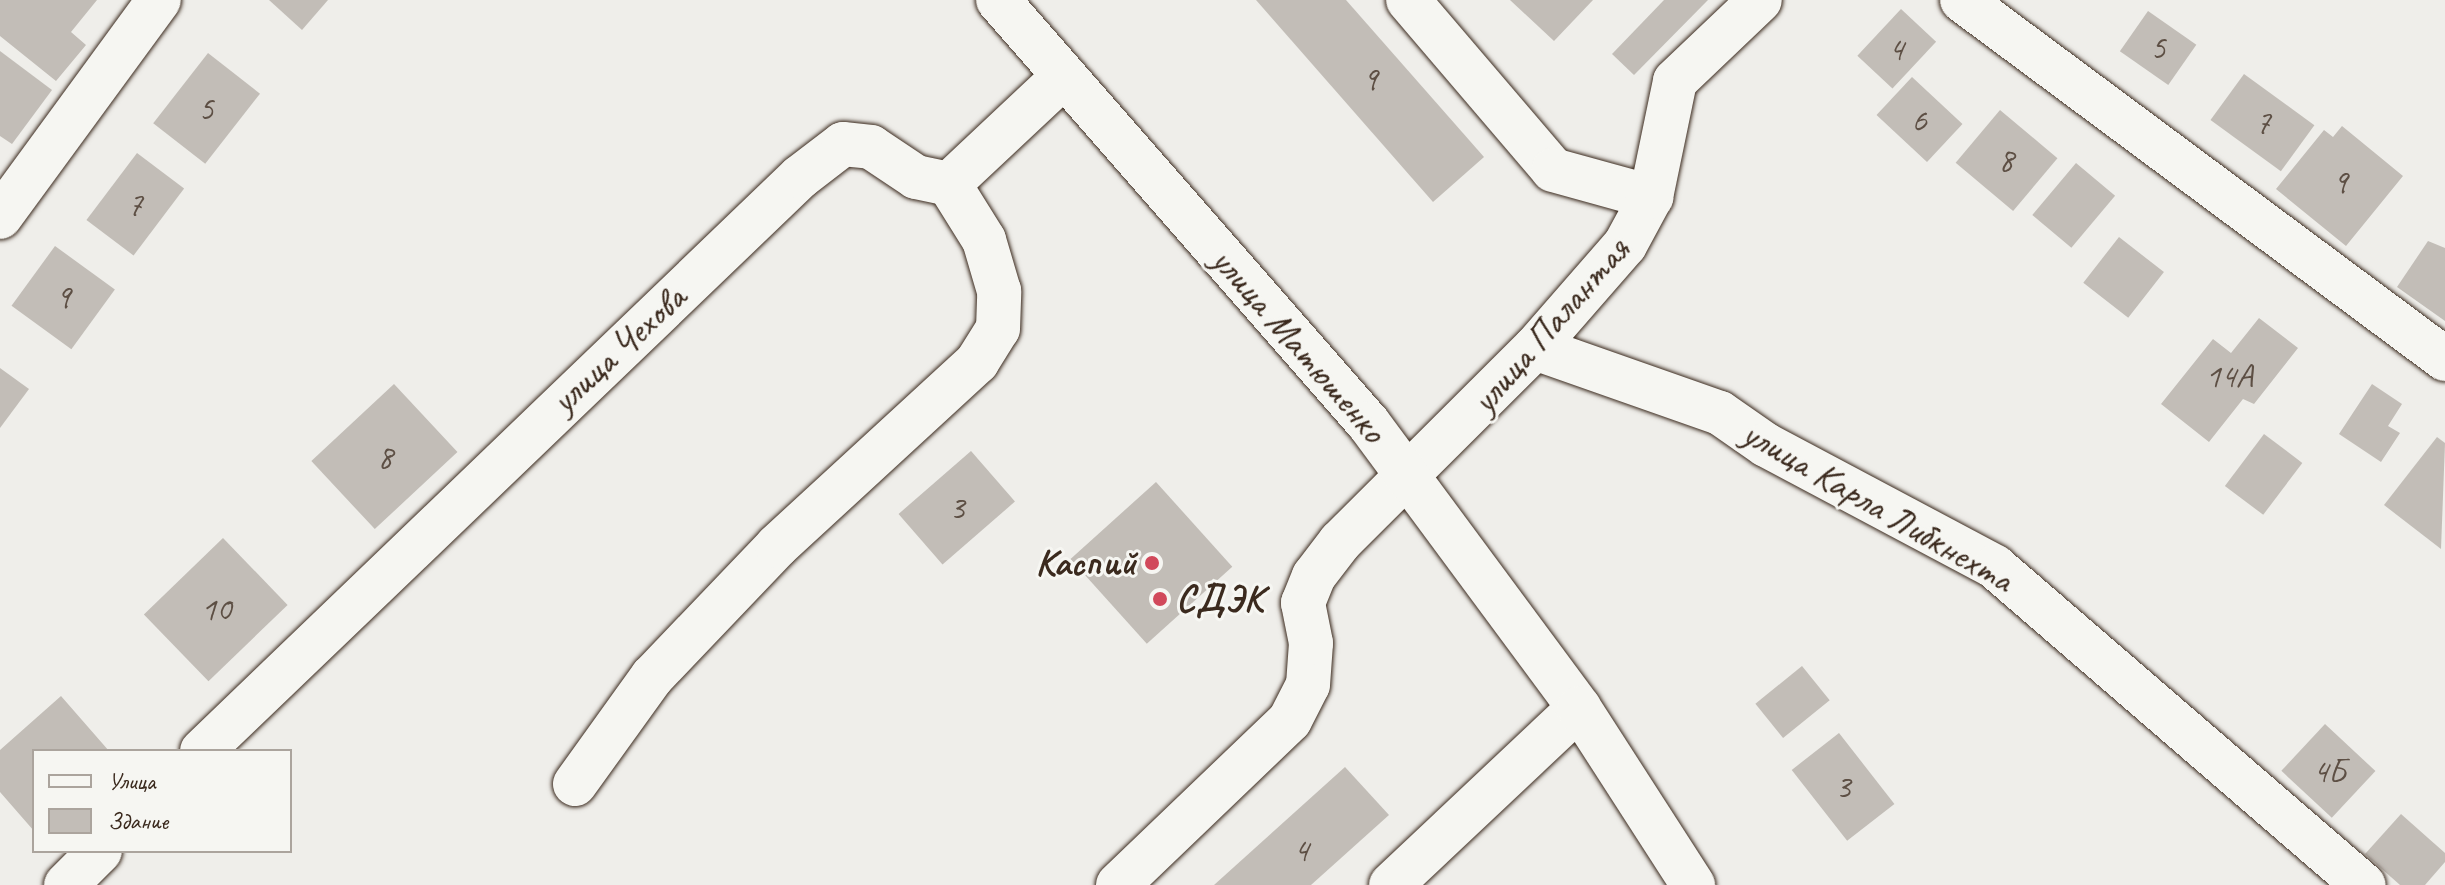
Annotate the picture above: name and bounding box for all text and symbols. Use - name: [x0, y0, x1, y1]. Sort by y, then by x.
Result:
- house number: 5: [2150, 28, 2166, 68]
- house number: 4: [1888, 29, 1904, 69]
- house number: 9: [1362, 59, 1378, 99]
- house number: 5: [198, 89, 214, 129]
- house number: 6: [1911, 100, 1927, 140]
- house number: 7: [2255, 102, 2271, 142]
- house number: 8: [1998, 140, 2014, 180]
- house number: 9: [2332, 162, 2348, 202]
- house number: 7: [127, 184, 143, 224]
- street label: улица Палантая: [1461, 228, 1639, 422]
- street label: улица Матюшенко: [1203, 239, 1395, 451]
- street label: улица Чехова: [541, 275, 695, 423]
- house number: 9: [55, 277, 71, 317]
- house number: 14А: [2205, 356, 2253, 396]
- street label: улица Карла Либкнехта: [1733, 409, 2023, 603]
- house number: 8: [377, 437, 393, 477]
- house number: 3: [949, 488, 965, 528]
- place label: Каспий: [1035, 540, 1136, 586]
- marker: Каспий: [1143, 554, 1161, 572]
- place label: СДЭК: [1176, 576, 1263, 622]
- house number: 10: [201, 589, 231, 629]
- marker: СДЭК: [1151, 590, 1169, 608]
- legend: [32, 749, 292, 853]
- house number: 4Б: [2313, 751, 2345, 791]
- text: Улица: [108, 766, 156, 796]
- house number: 3: [1835, 767, 1851, 807]
- text: Здание: [108, 806, 168, 836]
- house number: 4: [1293, 830, 1309, 870]

